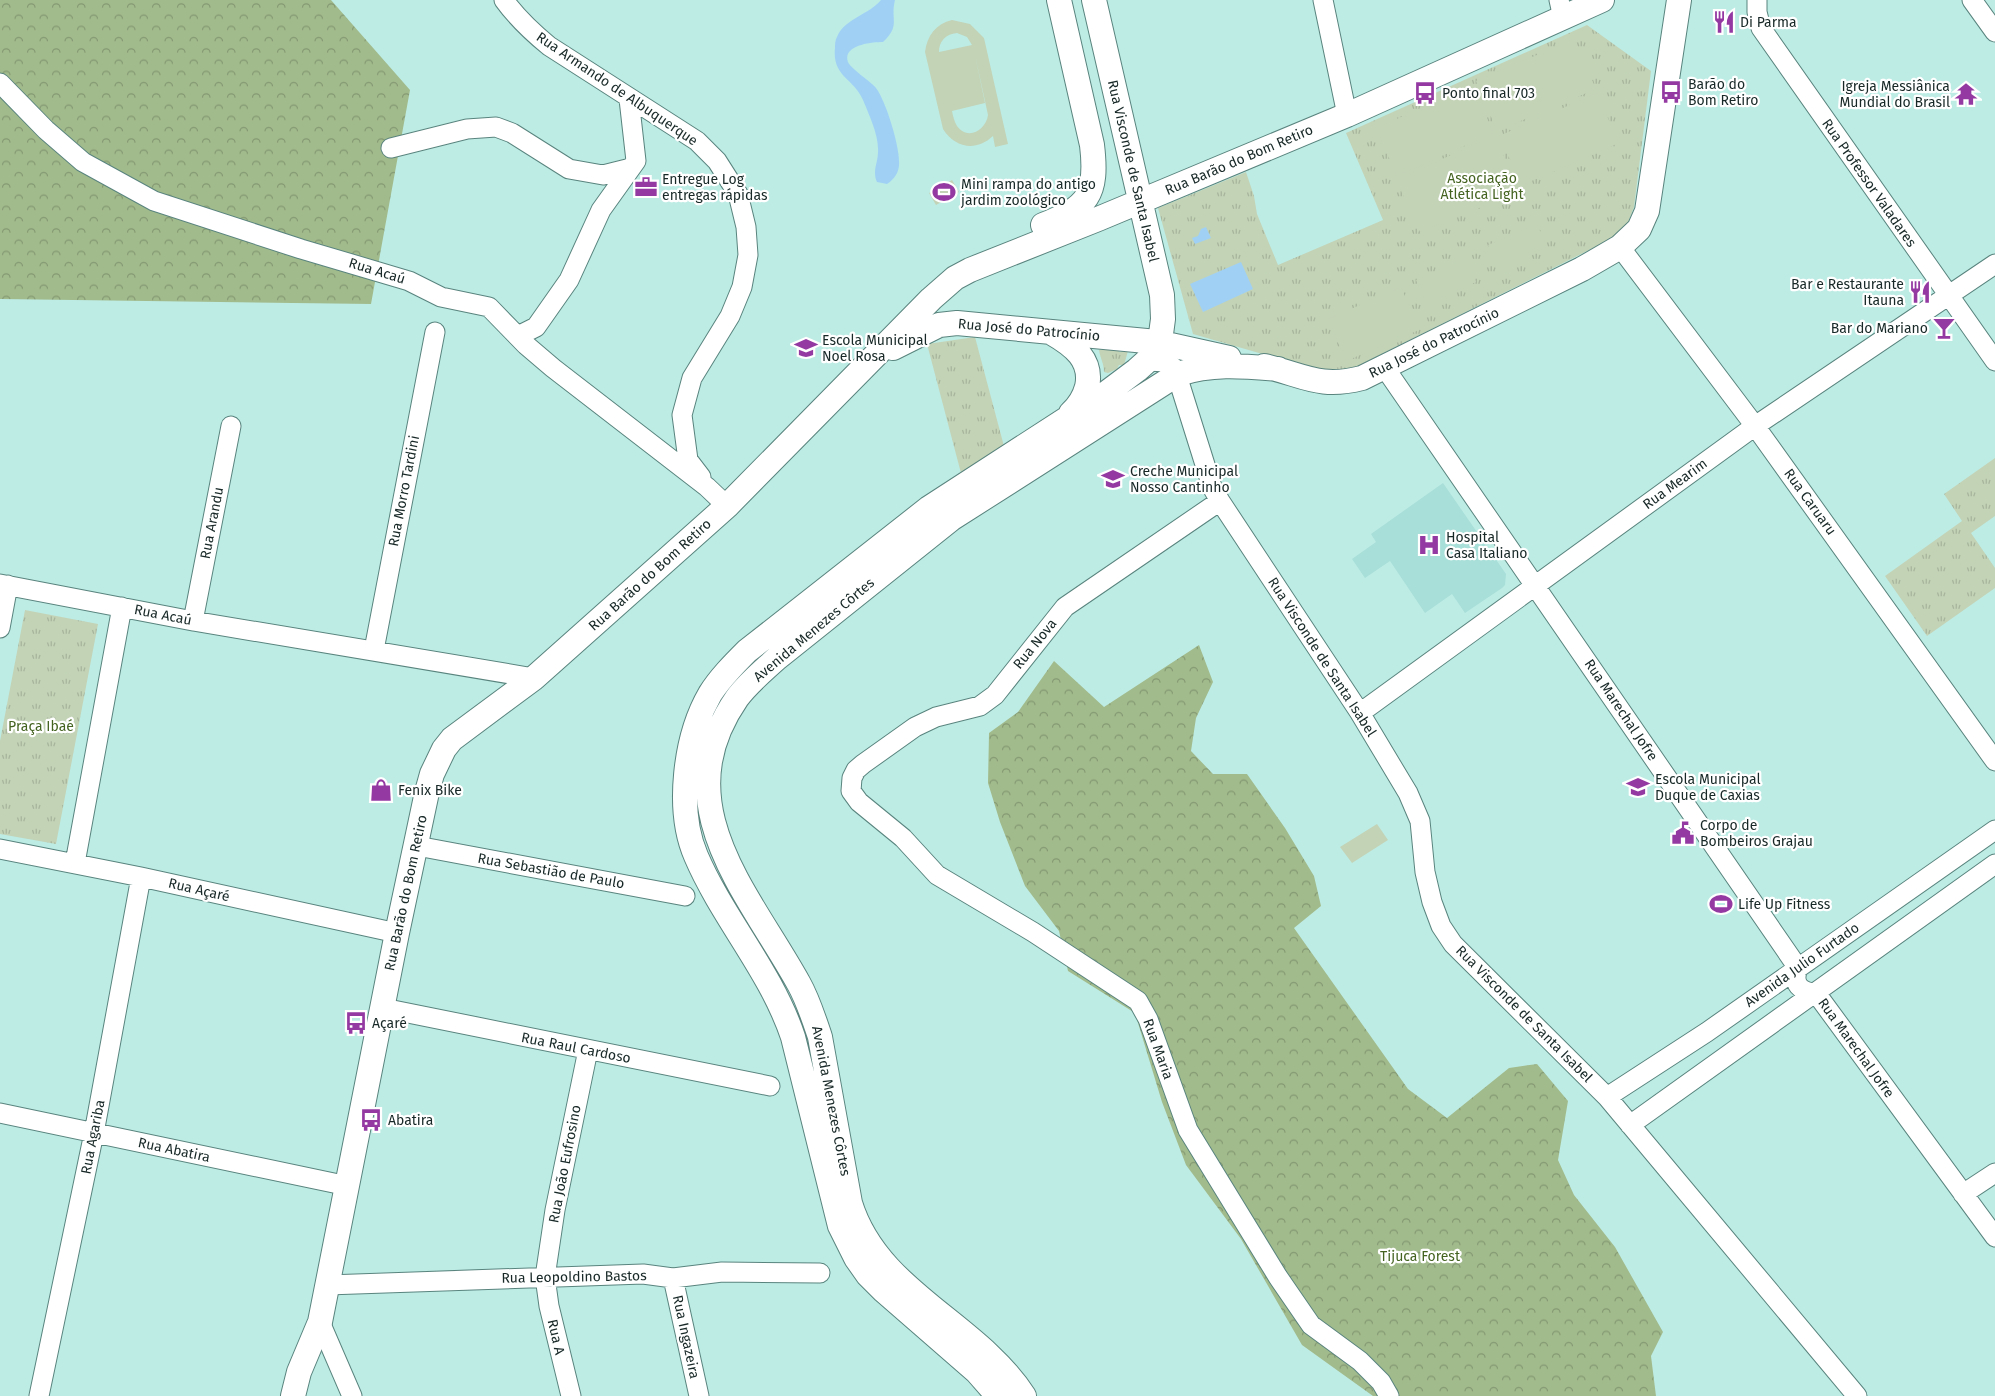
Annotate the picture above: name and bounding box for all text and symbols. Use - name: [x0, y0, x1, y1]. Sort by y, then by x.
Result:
- restaurant icon: Di Parma: [1711, 9, 1737, 35]
- place label: Di Parma: [1740, 14, 1797, 31]
- street label: Rua Armando de Albuquerque: [533, 29, 701, 149]
- place label: Barão do Bom Retiro: [1688, 76, 1758, 109]
- street label: Rua Visconde de Santa Isabel: [1104, 78, 1162, 264]
- place label: Igreja Messiânica Mundial do Brasil: [1839, 78, 1950, 111]
- bus stop icon: Barão do Bom Retiro: [1658, 79, 1684, 105]
- bus stop icon: Ponto final 703: [1412, 80, 1438, 106]
- temple icon: Igreja Messiânica Mundial do Brasil: [1953, 81, 1979, 107]
- place label: Ponto final 703: [1442, 85, 1535, 102]
- street label: Rua Professor Valadares: [1818, 116, 1920, 251]
- street label: Rua Barão do Bom Retiro: [1162, 121, 1316, 199]
- park label: Associação Atlética Light: [1441, 170, 1524, 203]
- place label: Entregue Log entregas rápidas: [662, 171, 768, 204]
- office icon: Entregue Log entregas rápidas: [633, 174, 659, 200]
- place label: Mini rampa do antigo jardim zoológico: [960, 176, 1096, 209]
- sports icon: Mini rampa do antigo jardim zoológico: [931, 179, 957, 205]
- street label: Rua Acaú: [347, 254, 407, 288]
- place label: Bar e Restaurante Itauna: [1791, 276, 1904, 309]
- restaurant icon: Bar e Restaurante Itauna: [1907, 279, 1933, 305]
- street label: Rua José do Patrocínio: [1366, 304, 1502, 382]
- street label: Rua José do Patrocínio: [957, 315, 1101, 345]
- bar icon: Bar do Mariano: [1931, 315, 1957, 341]
- place label: Bar do Mariano: [1831, 320, 1928, 337]
- place label: Escola Municipal Noel Rosa: [822, 332, 928, 365]
- school or university icon: Escola Municipal Noel Rosa: [793, 335, 819, 361]
- street label: Rua Morro Tardini: [385, 434, 423, 548]
- street label: Rua Mearim: [1640, 455, 1710, 513]
- place label: Creche Municipal Nosso Cantinho: [1130, 463, 1238, 496]
- street label: Rua Caruaru: [1780, 465, 1840, 539]
- school or university icon: Creche Municipal Nosso Cantinho: [1100, 466, 1126, 492]
- street label: Rua Arandu: [197, 485, 227, 561]
- street label: Rua Barão do Bom Retiro: [585, 515, 715, 635]
- place label: Hospital Casa Italiano: [1446, 529, 1528, 562]
- hospital icon: Hospital Casa Italiano: [1416, 532, 1442, 558]
- street label: Avenida Menezes Côrtes: [750, 574, 878, 686]
- street label: Rua Visconde de Santa Isabel: [1264, 574, 1380, 740]
- street label: Rua Acaú: [133, 601, 193, 629]
- street label: Rua Nova: [1010, 615, 1060, 673]
- street label: Rua Marechal Jofre: [1581, 656, 1661, 764]
- park label: Praça Ibaé: [8, 718, 74, 735]
- place label: Escola Municipal Duque de Caxias: [1655, 771, 1761, 804]
- school or university icon: Escola Municipal Duque de Caxias: [1625, 774, 1651, 800]
- shop icon: Fenix Bike: [368, 777, 394, 803]
- place label: Fenix Bike: [398, 782, 462, 799]
- street label: Rua Barão do Bom Retiro: [381, 813, 431, 973]
- place label: Corpo de Bombeiros Grajau: [1700, 817, 1813, 850]
- public building icon: Corpo de Bombeiros Grajau: [1670, 820, 1696, 846]
- street label: Rua Sebastião de Paulo: [476, 850, 626, 892]
- street label: Rua Açaré: [167, 875, 231, 905]
- sports icon: Life Up Fitness: [1708, 891, 1734, 917]
- place label: Life Up Fitness: [1738, 896, 1831, 913]
- street label: Avenida Julio Furtado: [1742, 919, 1862, 1011]
- street label: Rua Visconde de Santa Isabel: [1452, 942, 1596, 1086]
- street label: Rua Marechal Jofre: [1814, 995, 1898, 1101]
- bus stop icon: Açaré: [343, 1010, 369, 1036]
- place label: Açaré: [372, 1015, 407, 1032]
- street label: Rua Maria: [1139, 1016, 1177, 1082]
- street label: Avenida Menezes Côrtes: [808, 1024, 854, 1178]
- street label: Rua Raul Cardoso: [520, 1029, 632, 1067]
- street label: Rua Agariba: [77, 1098, 109, 1176]
- street label: Rua João Eufrosino: [545, 1104, 585, 1224]
- bus stop icon: Abatira: [358, 1107, 384, 1133]
- place label: Abatira: [388, 1112, 433, 1129]
- street label: Rua Abatira: [136, 1134, 212, 1166]
- park label: Tijuca Forest: [1380, 1248, 1461, 1265]
- street label: Rua Leopoldino Bastos: [501, 1267, 647, 1287]
- street label: Rua Ingazeira: [669, 1294, 703, 1380]
- street label: Rua A: [544, 1318, 568, 1356]

